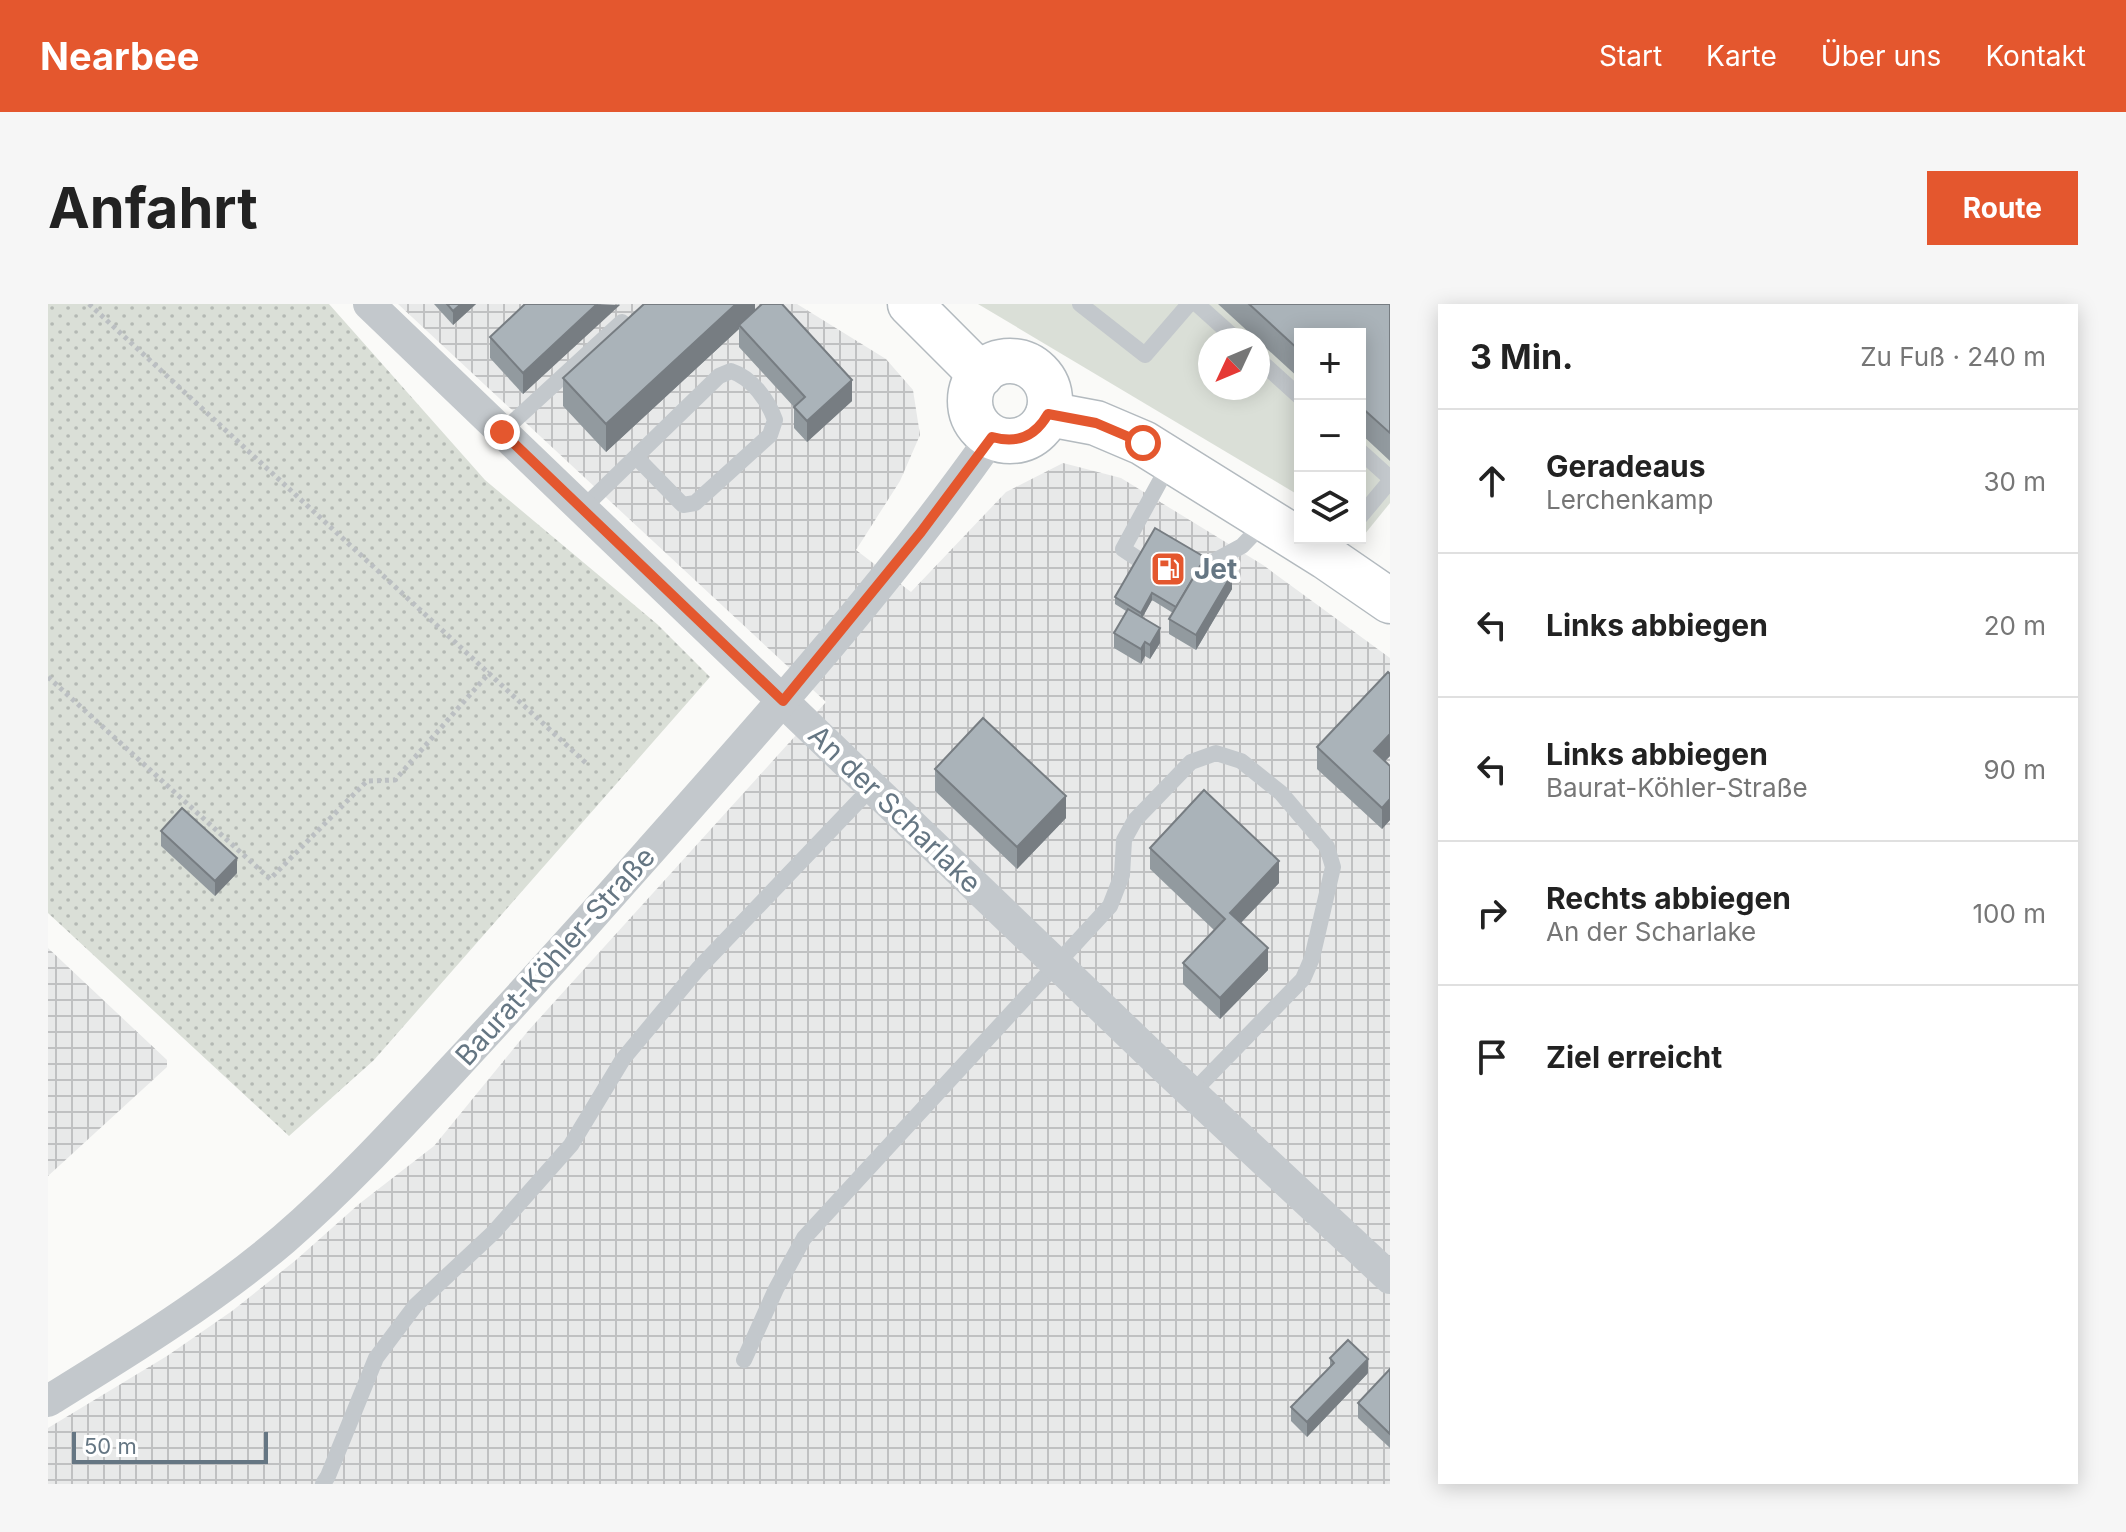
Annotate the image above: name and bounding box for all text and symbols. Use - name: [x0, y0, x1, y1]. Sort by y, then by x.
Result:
- text: Nearbee: [40, 33, 199, 79]
- text: Start: [1599, 39, 1662, 73]
- text: Karte: [1706, 39, 1777, 73]
- text: Über uns: [1821, 39, 1941, 73]
- text: Kontakt: [1985, 39, 2086, 73]
- button: Route: [1927, 171, 2078, 245]
- text: Anfahrt: [48, 174, 258, 242]
- north arrow: [1198, 328, 1270, 400]
- map controls: [1294, 328, 1366, 544]
- button: +: [1294, 328, 1366, 400]
- text: 3 Min.: [1470, 336, 1573, 377]
- text: Zu Fuß · 240 m: [1860, 341, 2046, 372]
- button: −: [1294, 400, 1366, 472]
- route end: [484, 414, 520, 450]
- route start: [1125, 425, 1161, 461]
- text: Geradeaus: [1546, 448, 1706, 484]
- icon: ahead: [1470, 459, 1514, 503]
- text: 30 m: [1983, 466, 2046, 497]
- button: layers: [1294, 472, 1366, 544]
- text: Lerchenkamp: [1546, 484, 1714, 515]
- fuel station icon: Jet: [1149, 550, 1187, 588]
- place label: Jet: [1194, 552, 1237, 586]
- icon: left: [1470, 603, 1514, 647]
- text: Links abbiegen: [1546, 607, 1768, 643]
- text: 20 m: [1984, 610, 2046, 641]
- street label: An der Scharlake: [802, 718, 988, 900]
- text: Links abbiegen: [1546, 736, 1768, 772]
- icon: left: [1470, 747, 1514, 791]
- text: 90 m: [1983, 754, 2046, 785]
- text: Baurat-Köhler-Straße: [1546, 772, 1808, 803]
- street label: Baurat-Köhler-Straße: [448, 840, 662, 1072]
- text: Rechts abbiegen: [1546, 880, 1791, 916]
- icon: right: [1470, 891, 1514, 935]
- text: 100 m: [1973, 898, 2046, 929]
- text: An der Scharlake: [1546, 916, 1756, 947]
- icon: arrive: [1470, 1035, 1514, 1079]
- text: Ziel erreicht: [1546, 1039, 1722, 1075]
- scale bar: [72, 1428, 268, 1464]
- text: 50 m: [84, 1433, 137, 1459]

